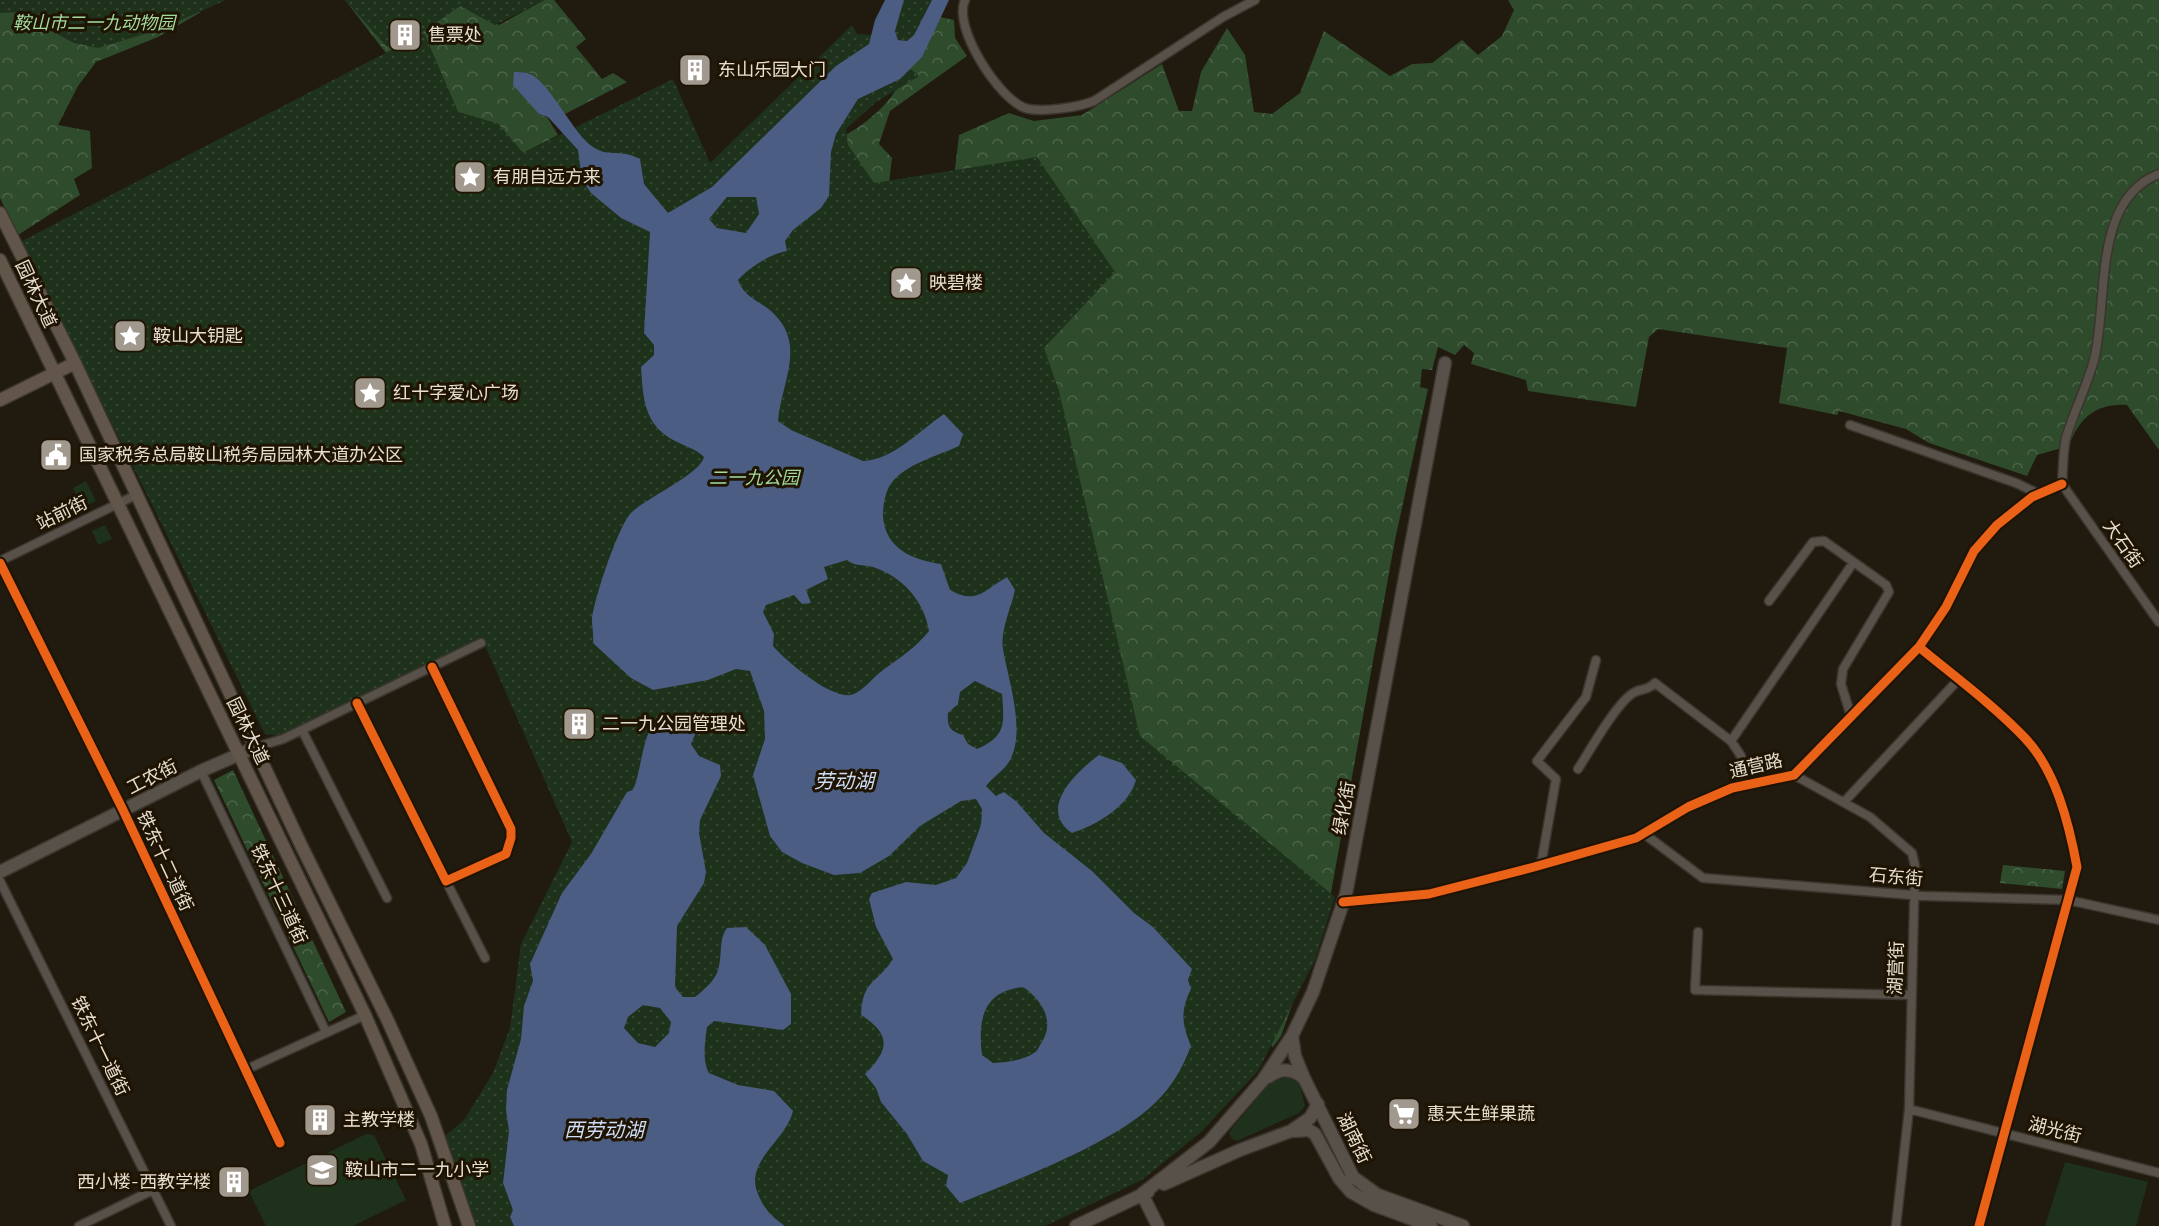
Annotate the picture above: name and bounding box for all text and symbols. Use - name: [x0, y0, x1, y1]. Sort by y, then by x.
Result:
- park label: 鞍山市二一九动物园: [13, 12, 178, 34]
- building icon: 售票处: [387, 17, 423, 53]
- place label: 售票处: [428, 24, 482, 46]
- building icon: 东山乐园大门: [677, 52, 713, 88]
- place label: 东山乐园大门: [718, 59, 826, 81]
- place icon: 有朋自远方来: [452, 159, 488, 195]
- place label: 有朋自远方来: [493, 166, 601, 188]
- street label: 园林大道: [11, 257, 61, 331]
- place icon: 映碧楼: [888, 265, 924, 301]
- place label: 映碧楼: [929, 272, 983, 294]
- place icon: 鞍山大钥匙: [112, 318, 148, 354]
- place label: 鞍山大钥匙: [153, 325, 243, 347]
- place icon: 红十字爱心广场: [352, 375, 388, 411]
- place label: 红十字爱心广场: [393, 382, 519, 404]
- public building icon: 国家税务总局鞍山税务局园林大道办公区: [38, 437, 74, 473]
- place label: 国家税务总局鞍山税务局园林大道办公区: [79, 444, 403, 466]
- park label: 二一九公园: [709, 467, 802, 489]
- street label: 站前街: [33, 491, 91, 535]
- street label: 大石街: [2099, 516, 2147, 572]
- street label: 园林大道: [222, 694, 274, 768]
- building icon: 二一九公园管理处: [561, 706, 597, 742]
- place label: 二一九公园管理处: [602, 713, 746, 735]
- street label: 通营路: [1727, 749, 1785, 783]
- street label: 工农街: [123, 755, 181, 799]
- water label: 劳动湖: [814, 769, 877, 793]
- street label: 绿化街: [1328, 780, 1360, 836]
- street label: 铁东十二道街: [132, 807, 198, 915]
- street label: 铁东十三道街: [246, 840, 312, 948]
- street label: 石东街: [1868, 864, 1924, 890]
- street label: 湖营街: [1884, 941, 1908, 995]
- street label: 铁东十一道街: [66, 993, 134, 1099]
- supermarket icon: 惠天生鲜果蔬: [1386, 1096, 1422, 1132]
- building icon: 主教学楼: [302, 1102, 338, 1138]
- place label: 惠天生鲜果蔬: [1427, 1103, 1535, 1125]
- place label: 主教学楼: [343, 1109, 415, 1131]
- street label: 湖南街: [1332, 1109, 1376, 1167]
- street label: 湖光街: [2026, 1113, 2084, 1147]
- water label: 西劳动湖: [564, 1118, 647, 1142]
- school or university icon: 鞍山市二一九小学: [304, 1152, 340, 1188]
- place label: 鞍山市二一九小学: [345, 1159, 489, 1181]
- building icon: 西小楼-西教学楼: [216, 1164, 252, 1200]
- place label: 西小楼-西教学楼: [77, 1171, 211, 1193]

